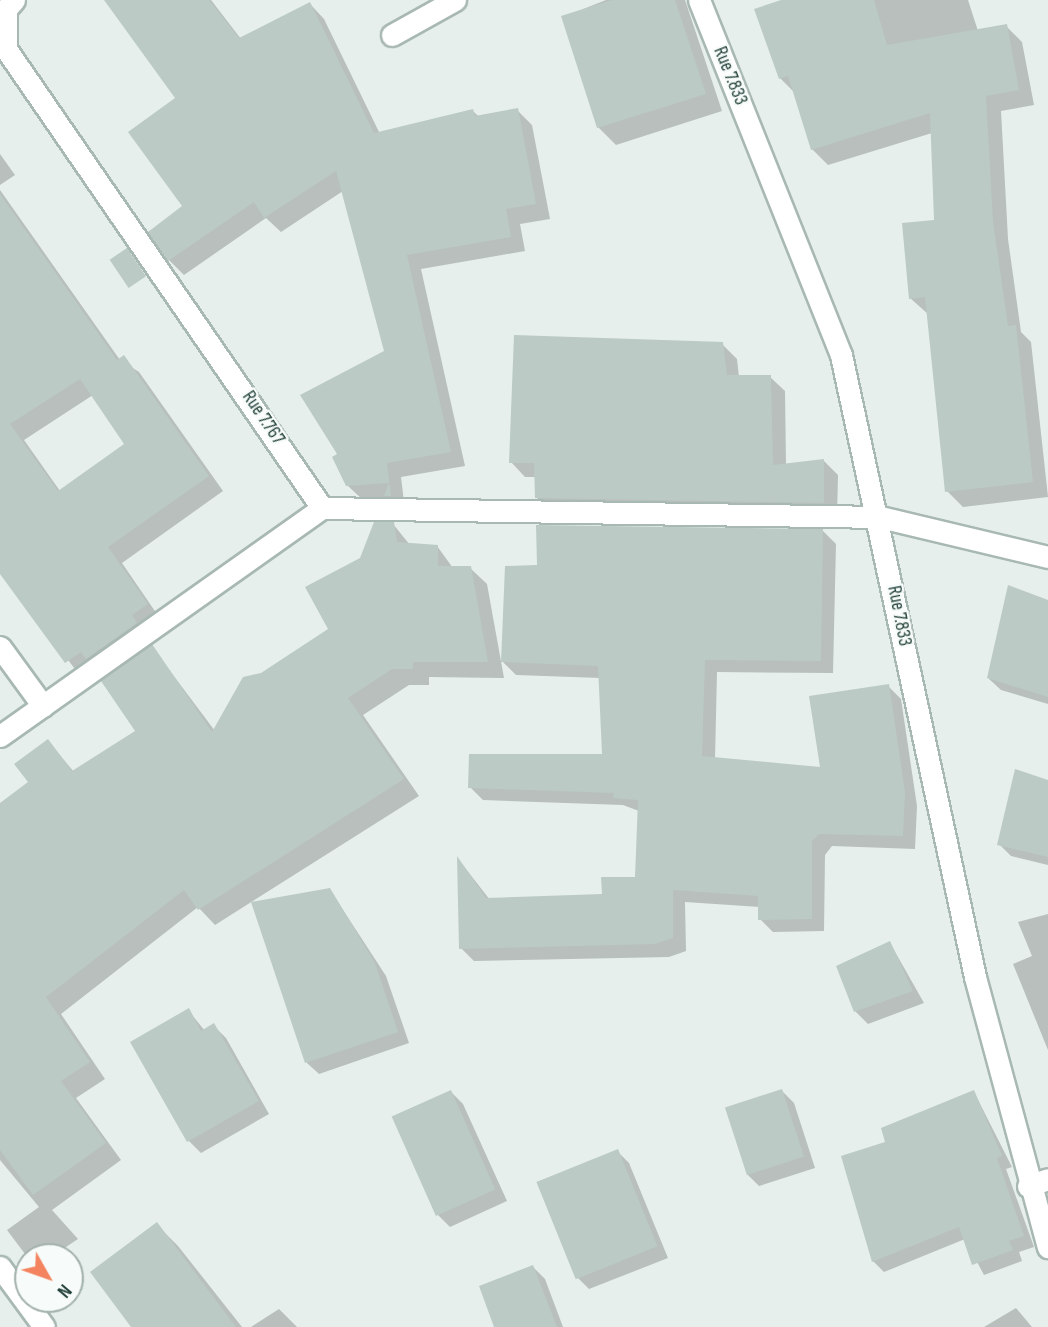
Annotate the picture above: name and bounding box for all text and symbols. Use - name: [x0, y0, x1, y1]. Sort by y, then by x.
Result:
- street label: Rue 7.833: [708, 43, 752, 109]
- street label: Rue 7.767: [237, 387, 289, 449]
- street label: Rue 7.833: [882, 584, 916, 648]
- north arrow: [14, 1243, 84, 1313]
- text: N: [52, 1279, 76, 1302]

